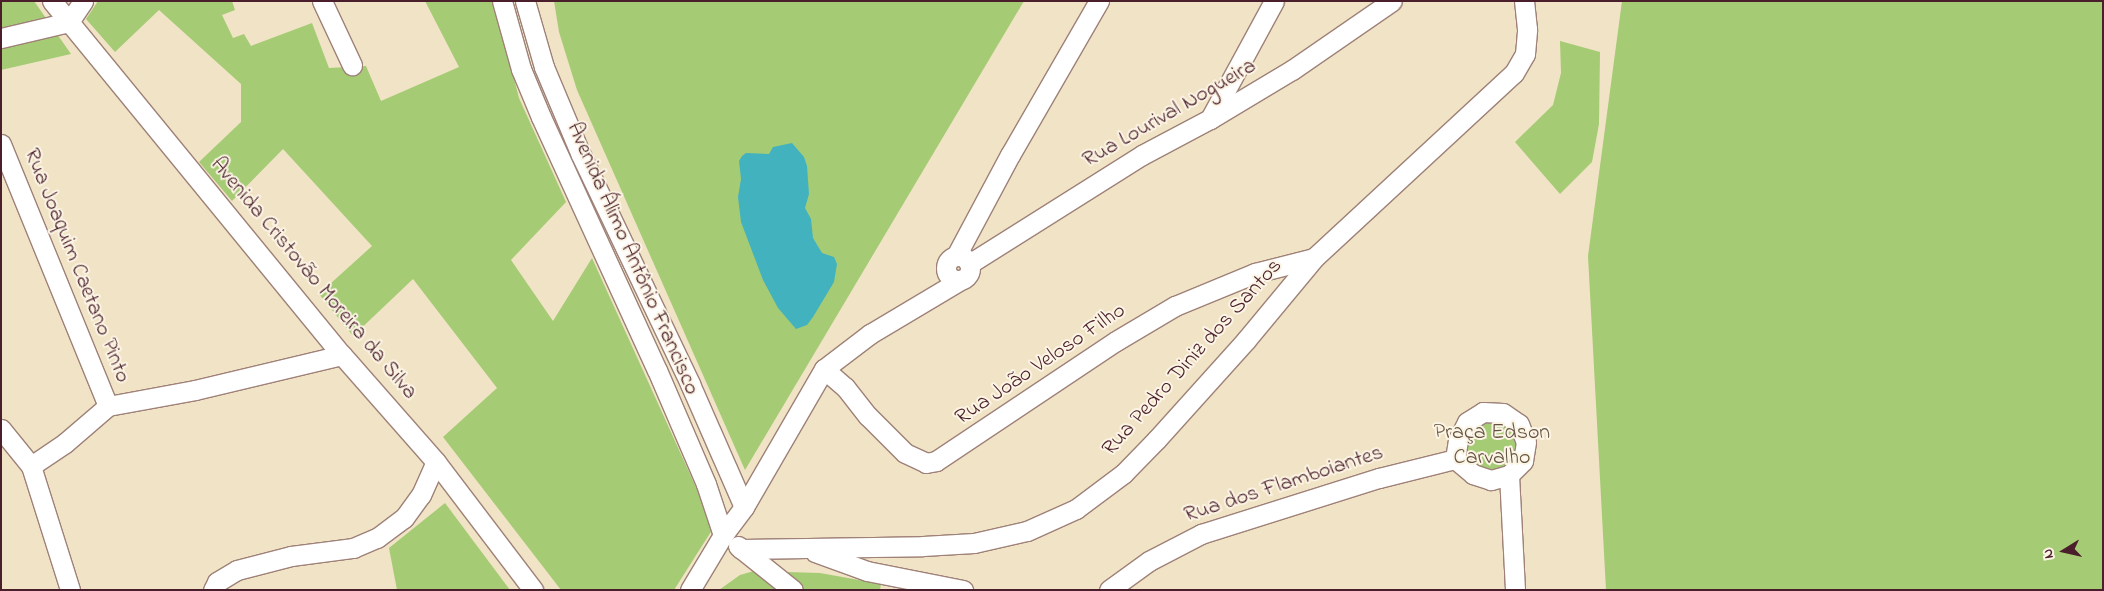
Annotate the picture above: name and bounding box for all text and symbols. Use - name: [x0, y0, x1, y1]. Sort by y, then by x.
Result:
- street label: Rua Lourival Nogueira: [1079, 54, 1261, 174]
- street label: Avenida Álimo Antônio Francisco: [560, 119, 704, 399]
- street label: Rua Joaquim Caetano Pinto: [17, 145, 135, 387]
- street label: Avenida Cristovão Moreira da Silva: [204, 153, 422, 405]
- street label: Rua Pedro Diniz dos Santos: [1097, 254, 1289, 462]
- street label: Rua João Veloso Filho: [951, 298, 1131, 432]
- park label: Praça Edson Carvalho: [1434, 420, 1550, 472]
- street label: Rua dos Flamboiantes: [1181, 440, 1387, 530]
- north arrow: [2039, 526, 2089, 576]
- text: N: [2038, 547, 2060, 560]

